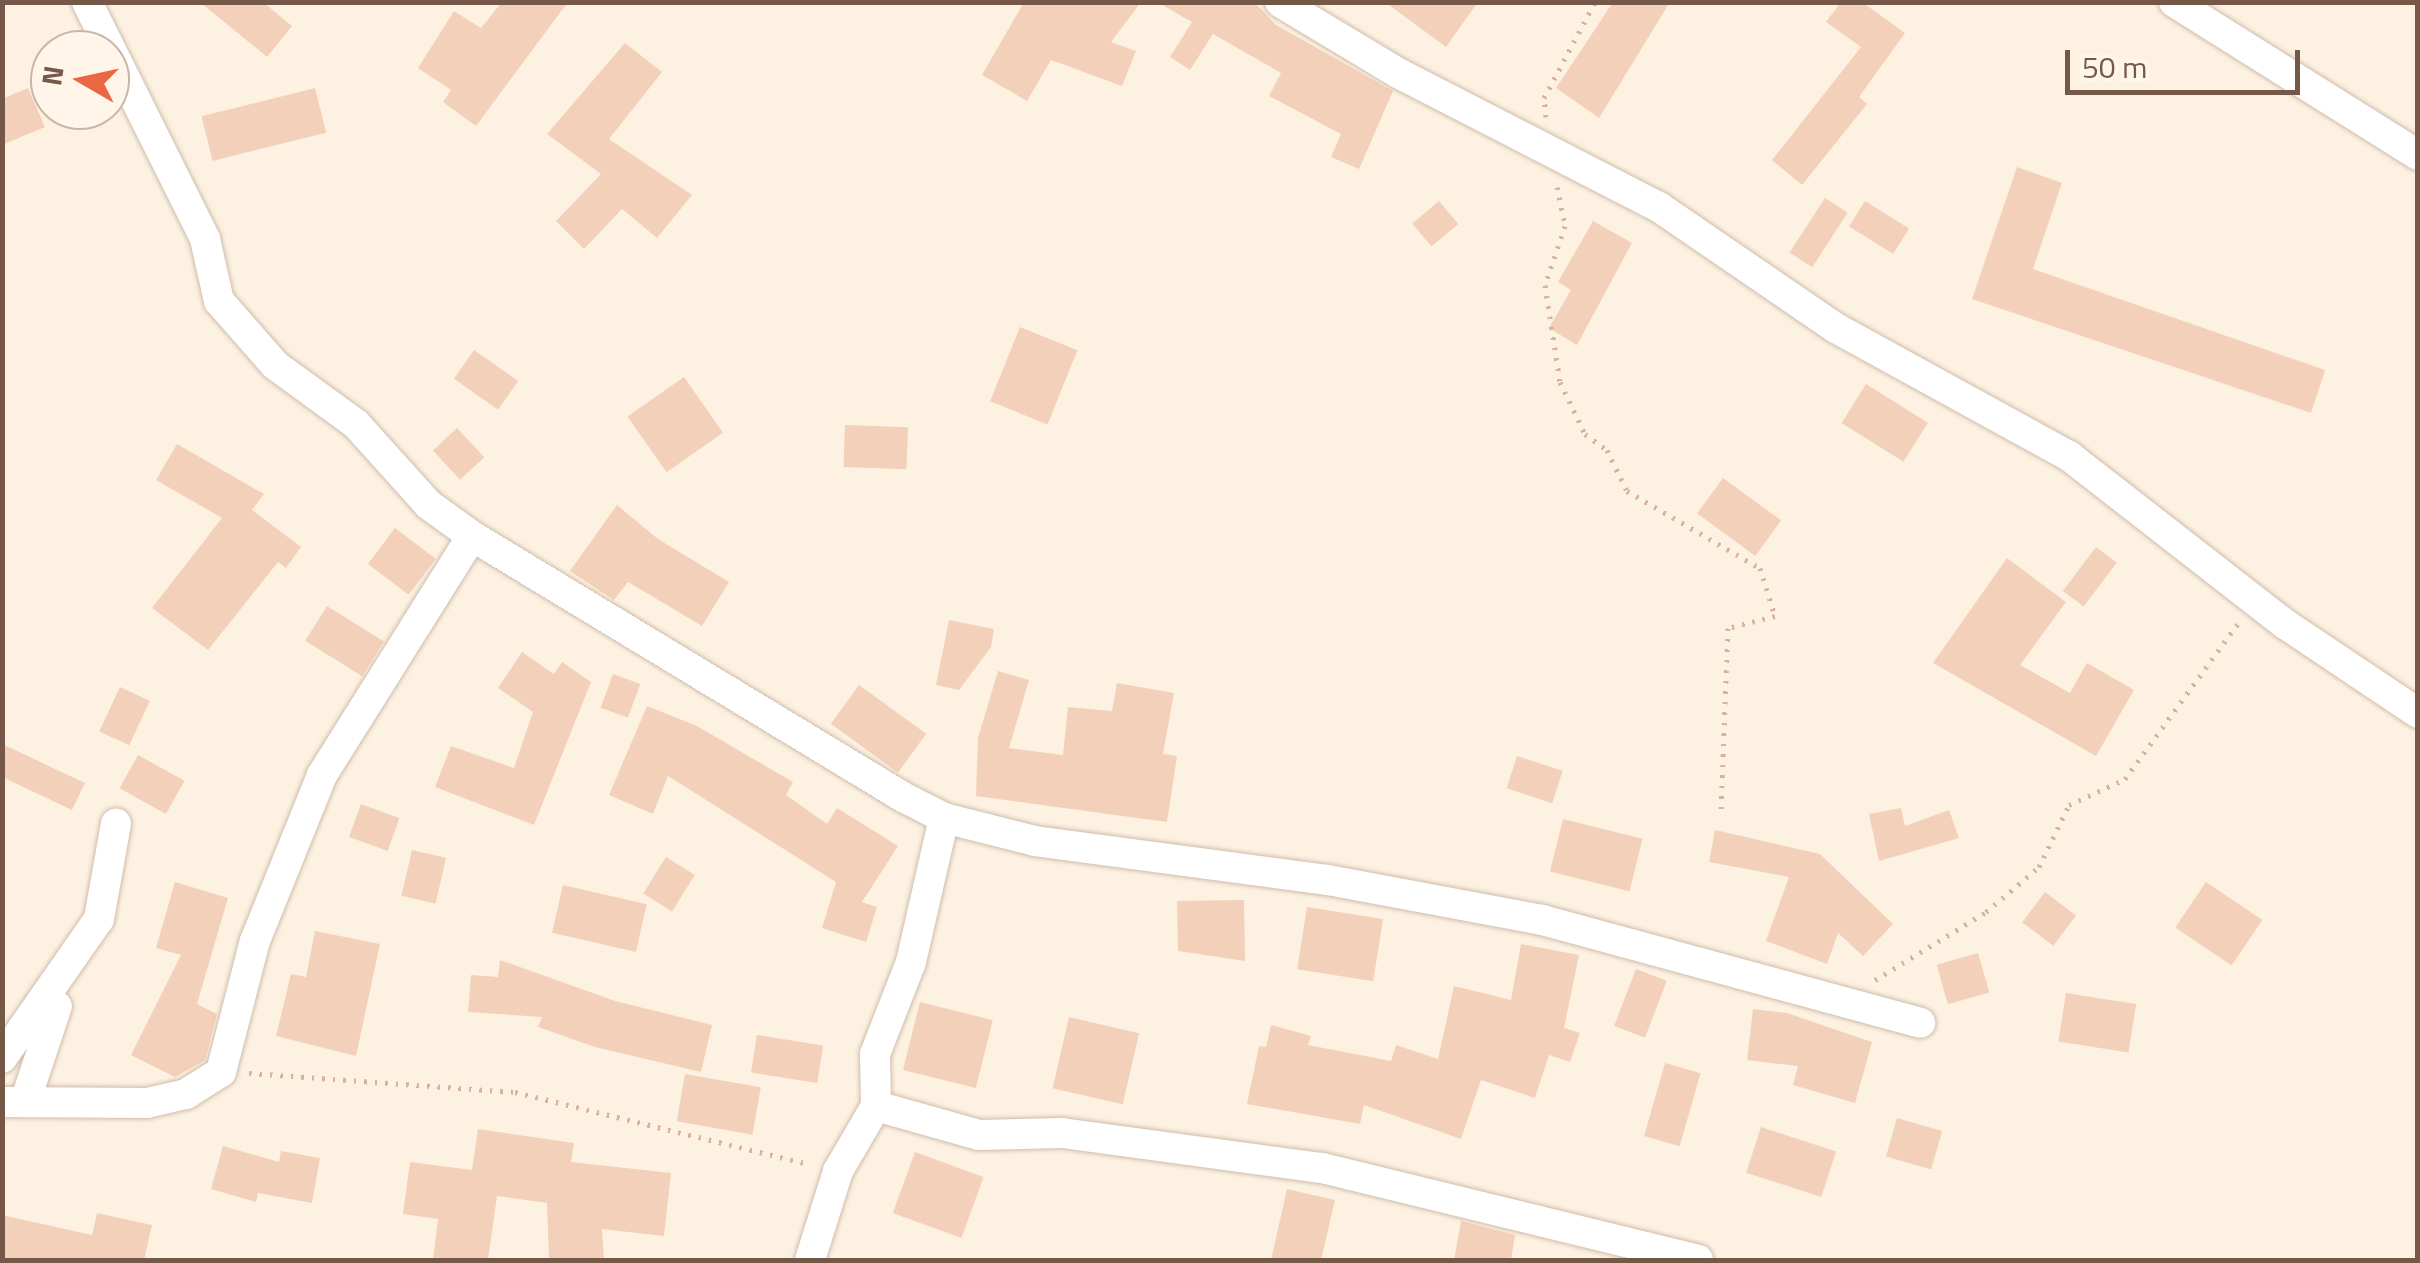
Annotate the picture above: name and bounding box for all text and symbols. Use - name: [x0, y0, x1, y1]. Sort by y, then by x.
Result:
- north arrow: [30, 30, 130, 130]
- scale bar: [2070, 30, 2305, 92]
- text: 50 m: [2082, 44, 2147, 90]
- text: N: [29, 63, 75, 88]

